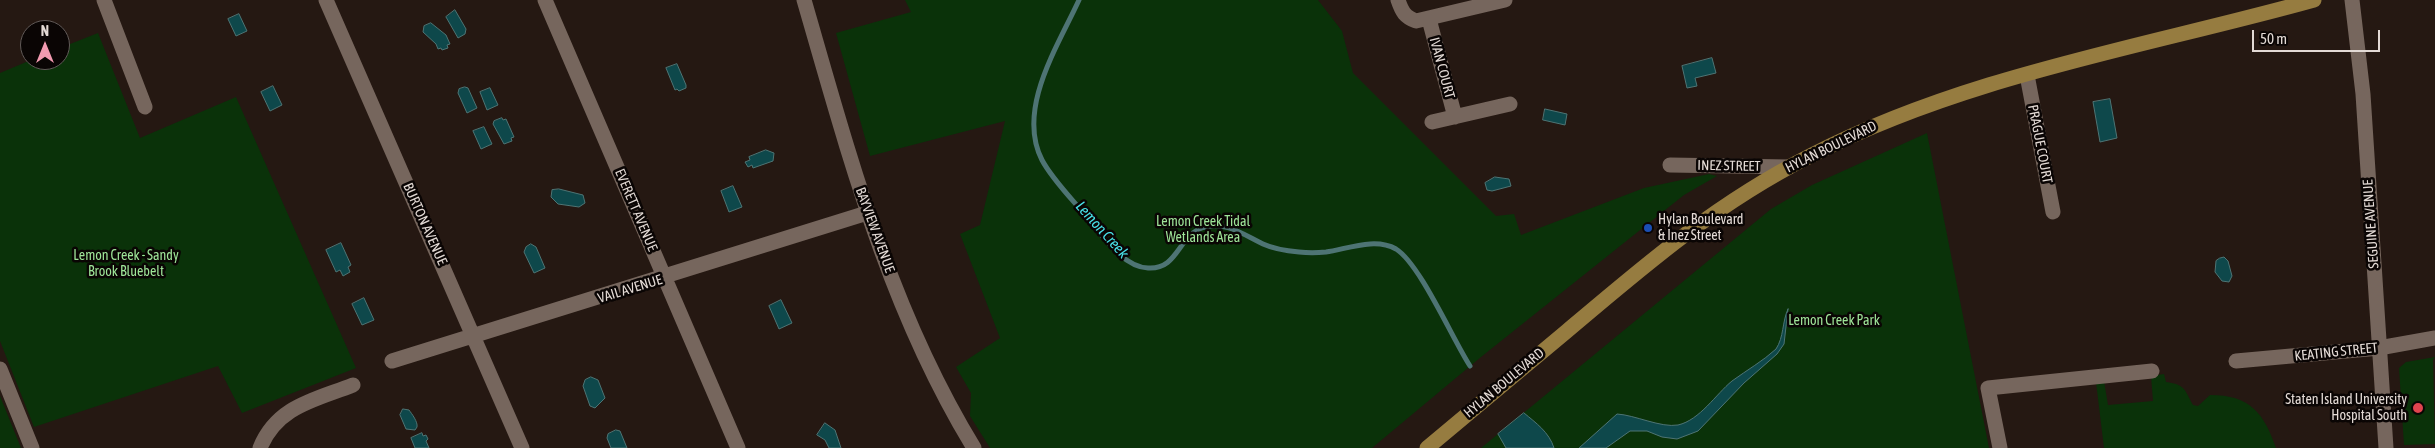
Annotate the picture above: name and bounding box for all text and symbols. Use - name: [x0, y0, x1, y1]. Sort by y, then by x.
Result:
- north arrow: [20, 20, 70, 70]
- scale bar: [2255, 20, 2382, 52]
- text: N: [41, 23, 49, 39]
- text: 50 m: [2260, 30, 2287, 47]
- street label: IVAN COURT: [1426, 36, 1458, 100]
- street label: PRAGUE COURT: [2024, 103, 2056, 185]
- street label: HYLAN BOULEVARD: [1783, 118, 1879, 176]
- street label: INEZ STREET: [1697, 157, 1761, 175]
- street label: EVERETT AVENUE: [611, 166, 661, 254]
- street label: SEGUINE AVENUE: [2360, 179, 2382, 269]
- street label: BURTON AVENUE: [399, 180, 451, 268]
- street label: BAYVIEW AVENUE: [852, 185, 898, 275]
- water label: Lemon Creek: [1072, 198, 1132, 262]
- place label: Hylan Boulevard & Inez Street: [1658, 212, 1743, 244]
- park label: Lemon Creek Tidal Wetlands Area: [1156, 214, 1250, 246]
- marker: Hylan Boulevard & Inez Street: [1642, 222, 1654, 234]
- park label: Lemon Creek - Sandy Brook Bluebelt: [73, 248, 179, 280]
- street label: VAIL AVENUE: [596, 271, 664, 307]
- park label: Lemon Creek Park: [1788, 313, 1880, 329]
- street label: KEATING STREET: [2294, 339, 2378, 365]
- street label: HYLAN BOULEVARD: [1460, 345, 1548, 421]
- place label: Staten Island University Hospital South: [2285, 392, 2407, 424]
- marker: Staten Island University Hospital South: [2411, 401, 2425, 415]

